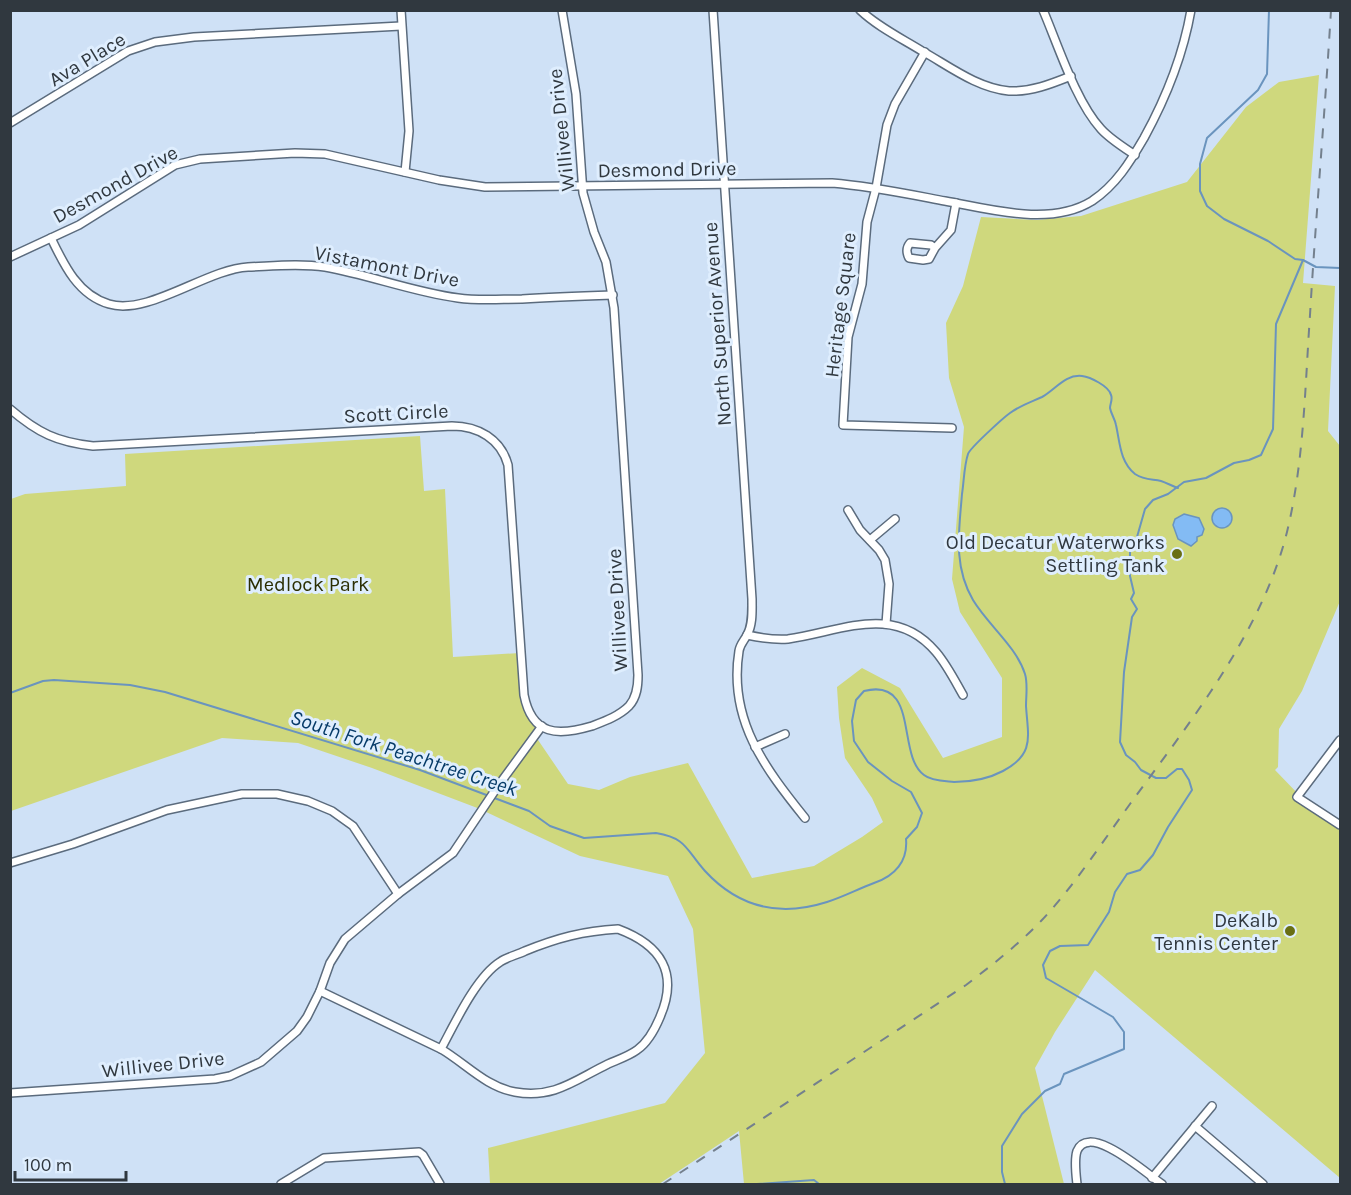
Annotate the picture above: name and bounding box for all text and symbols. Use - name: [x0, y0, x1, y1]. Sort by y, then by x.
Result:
- street label: Ava Place: [45, 28, 130, 91]
- street label: Willivee Drive: [544, 68, 579, 192]
- street label: Desmond Drive: [49, 141, 182, 228]
- street label: Desmond Drive: [597, 157, 737, 182]
- street label: North Superior Avenue: [699, 221, 736, 427]
- street label: Heritage Square: [820, 231, 861, 379]
- street label: Vistamont Drive: [313, 241, 461, 292]
- street label: Scott Circle: [343, 399, 449, 428]
- place label: Old Decatur Waterworks Settling Tank: [946, 531, 1165, 577]
- marker: Old Decatur Waterworks Settling Tank: [1170, 547, 1184, 561]
- street label: Willivee Drive: [603, 548, 632, 672]
- park label: Medlock Park: [247, 573, 369, 596]
- water label: South Fork Peachtree Creek: [287, 705, 521, 801]
- place label: DeKalb Tennis Center: [1154, 909, 1279, 955]
- marker: DeKalb Tennis Center: [1283, 924, 1297, 938]
- street label: Willivee Drive: [101, 1047, 225, 1082]
- scale bar: [15, 1144, 126, 1182]
- text: 100 m: [24, 1154, 72, 1176]

